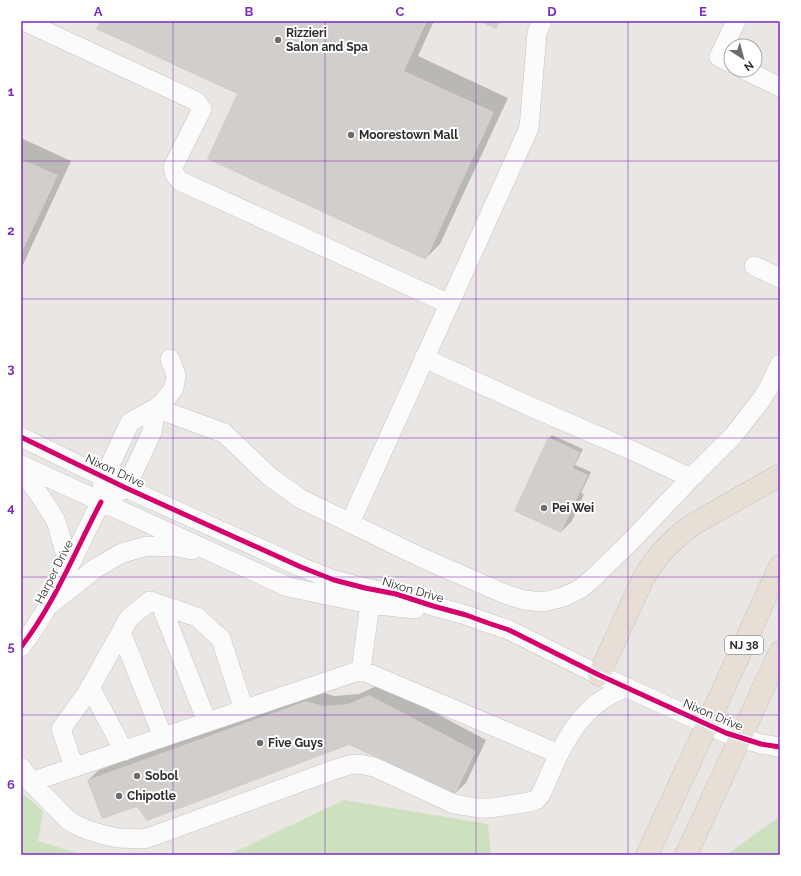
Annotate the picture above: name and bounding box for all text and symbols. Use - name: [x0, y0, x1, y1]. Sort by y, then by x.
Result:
- text: A: [94, 4, 103, 19]
- text: B: [245, 4, 254, 19]
- text: C: [396, 4, 405, 19]
- text: D: [547, 4, 557, 19]
- text: E: [699, 4, 707, 19]
- place label: Rizzieri Salon and Spa: [286, 26, 368, 54]
- marker: Rizzieri Salon and Spa: [273, 35, 283, 45]
- north arrow: [723, 38, 763, 78]
- text: N: [741, 58, 756, 73]
- text: 1: [8, 84, 15, 99]
- place label: Moorestown Mall: [359, 128, 458, 142]
- marker: Moorestown Mall: [346, 130, 356, 140]
- text: 2: [7, 223, 15, 238]
- text: 3: [7, 361, 15, 376]
- street label: Nixon Drive: [83, 451, 147, 491]
- text: 4: [7, 500, 15, 515]
- place label: Pei Wei: [552, 501, 594, 515]
- marker: Pei Wei: [539, 503, 549, 513]
- street label: Harper Drive: [32, 538, 76, 606]
- street label: Nixon Drive: [381, 575, 445, 605]
- road number: NJ 38: [725, 636, 763, 654]
- text: 5: [7, 639, 15, 654]
- street label: Nixon Drive: [681, 696, 745, 734]
- place label: Five Guys: [268, 736, 323, 750]
- marker: Five Guys: [255, 738, 265, 748]
- place label: Sobol: [145, 769, 179, 783]
- marker: Sobol: [132, 771, 142, 781]
- text: 6: [7, 777, 15, 792]
- place label: Chipotle: [127, 789, 176, 803]
- marker: Chipotle: [114, 791, 124, 801]

